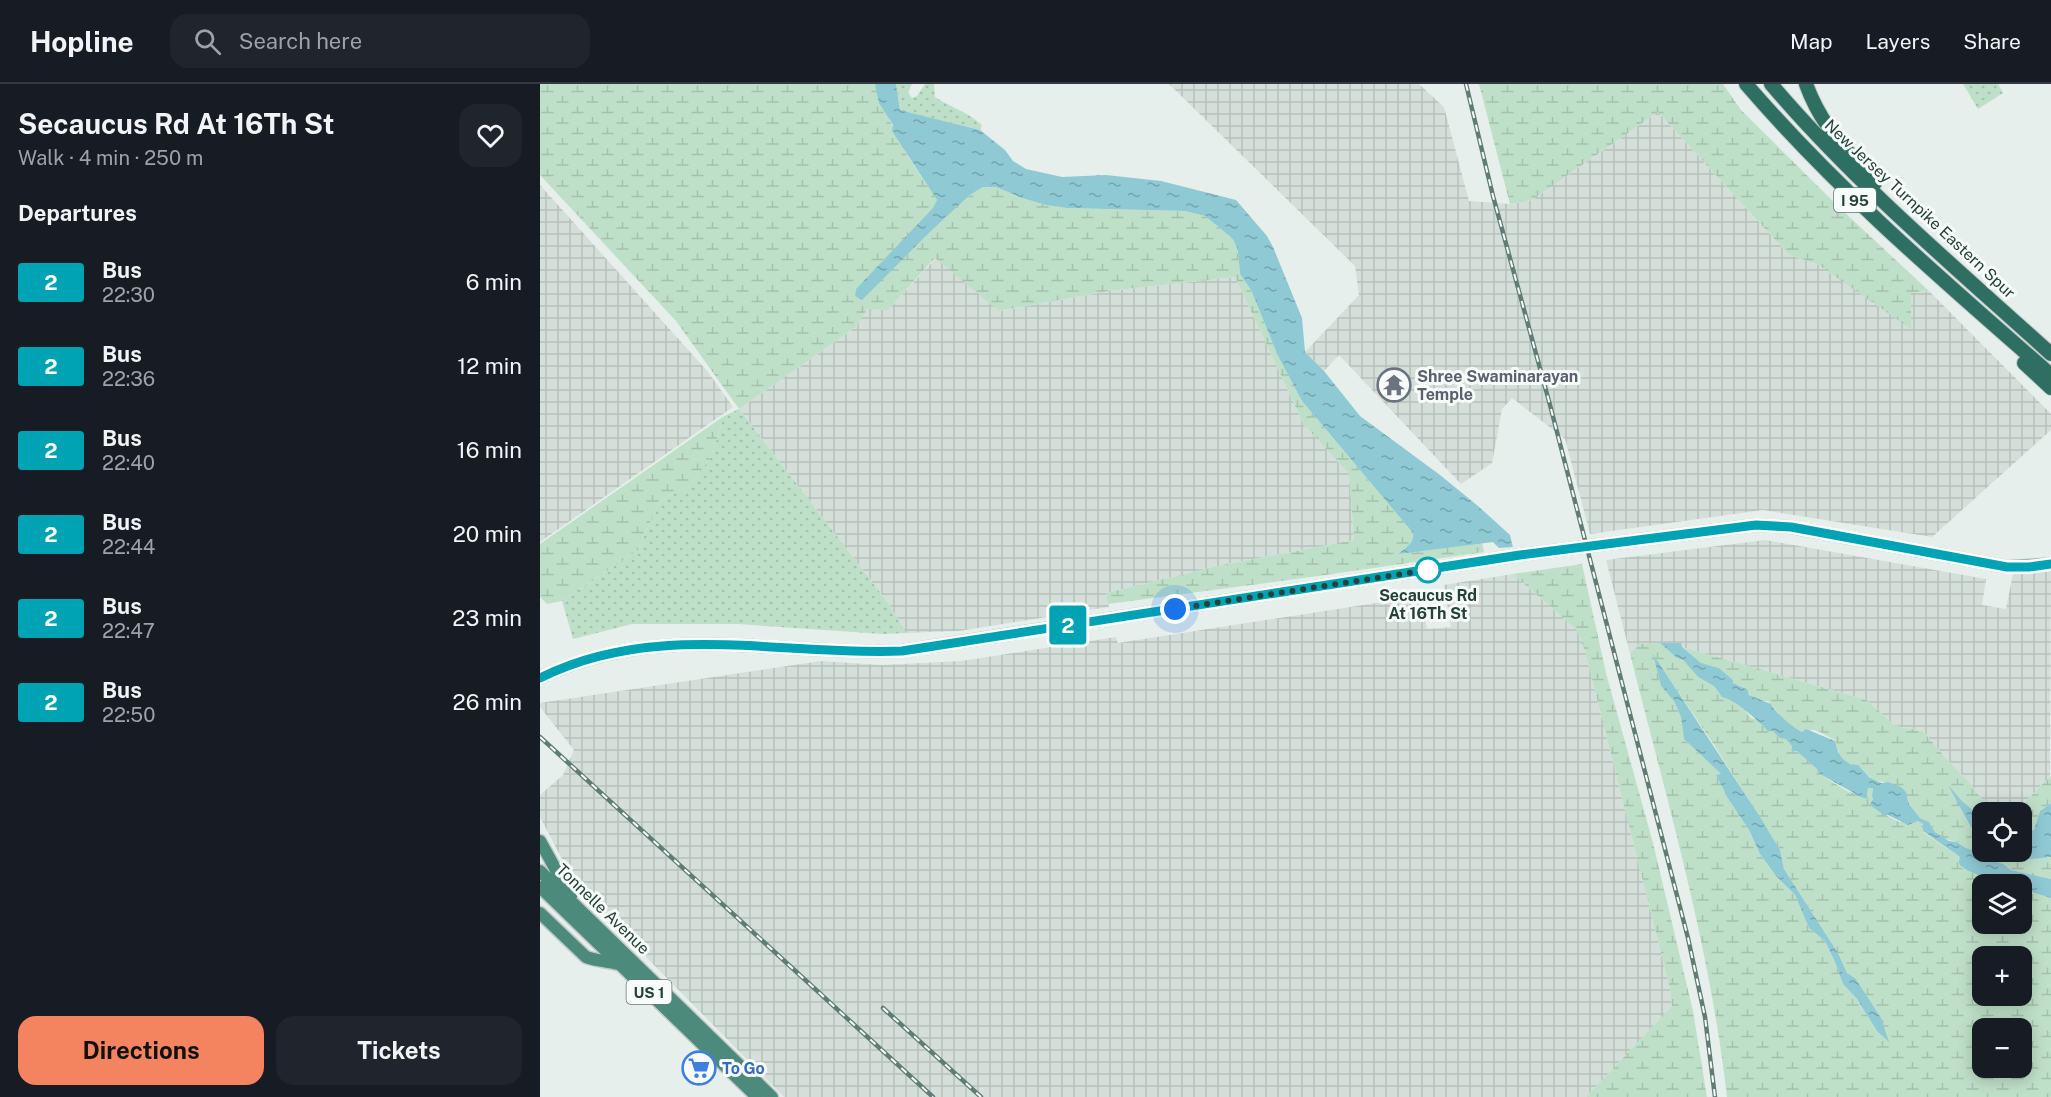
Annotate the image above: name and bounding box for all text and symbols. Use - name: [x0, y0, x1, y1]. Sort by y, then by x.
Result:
- search box: [170, 14, 590, 68]
- text: Hopline: [30, 25, 134, 58]
- icon: search: [191, 25, 224, 58]
- text: Search here: [239, 28, 362, 54]
- text: Map: [1790, 29, 1833, 54]
- text: Layers: [1866, 29, 1930, 54]
- text: Share: [1963, 29, 2021, 54]
- button: heart: [459, 104, 522, 167]
- text: Secaucus Rd At 16Th St: [18, 107, 334, 140]
- street label: New Jersey Turnpike Eastern Spur: [1821, 116, 2019, 302]
- text: Walk · 4 min · 250 m: [18, 146, 203, 170]
- road number: I 95: [1834, 188, 1876, 212]
- text: Departures: [18, 200, 137, 226]
- text: Bus: [102, 257, 142, 283]
- text: 6 min: [466, 269, 522, 295]
- text: 2: [44, 270, 58, 295]
- text: 22:30: [102, 283, 155, 307]
- text: Bus: [102, 341, 142, 367]
- text: 12 min: [457, 353, 522, 379]
- text: 2: [44, 354, 58, 379]
- text: 22:36: [102, 367, 155, 391]
- temple icon: Shree Swaminarayan Temple: [1376, 367, 1412, 403]
- place label: Shree Swaminarayan Temple: [1417, 367, 1578, 404]
- text: Bus: [102, 425, 142, 451]
- text: 16 min: [457, 437, 522, 463]
- text: 2: [44, 438, 58, 463]
- text: 22:40: [102, 451, 155, 475]
- text: Bus: [102, 509, 142, 535]
- text: 20 min: [453, 521, 522, 547]
- text: 2: [44, 522, 58, 547]
- text: 22:44: [102, 535, 155, 559]
- marker: Secaucus Rd At 16Th St: [1415, 557, 1441, 583]
- place label: Secaucus Rd At 16Th St: [1379, 586, 1477, 623]
- text: Bus: [102, 593, 142, 619]
- your location: [1160, 594, 1190, 624]
- text: 23 min: [452, 605, 522, 631]
- text: 2: [44, 606, 58, 631]
- line badge: 2: [1048, 606, 1088, 644]
- text: 2: [1061, 613, 1075, 638]
- text: 22:47: [102, 619, 155, 643]
- text: Bus: [102, 677, 142, 703]
- text: 26 min: [453, 689, 522, 715]
- text: 2: [44, 690, 58, 715]
- text: 22:50: [102, 703, 155, 727]
- map controls: [1972, 802, 2032, 1078]
- button: locate: [1972, 802, 2032, 862]
- street label: Tonnelle Avenue: [553, 860, 653, 958]
- button: layers: [1972, 874, 2032, 934]
- button: +: [1972, 946, 2032, 1006]
- road number: US 1: [626, 980, 672, 1004]
- button: Directions: [18, 1016, 264, 1085]
- button: Tickets: [276, 1016, 522, 1085]
- button: −: [1972, 1018, 2032, 1078]
- supermarket icon: To Go: [681, 1050, 717, 1086]
- place label: To Go: [722, 1059, 765, 1078]

